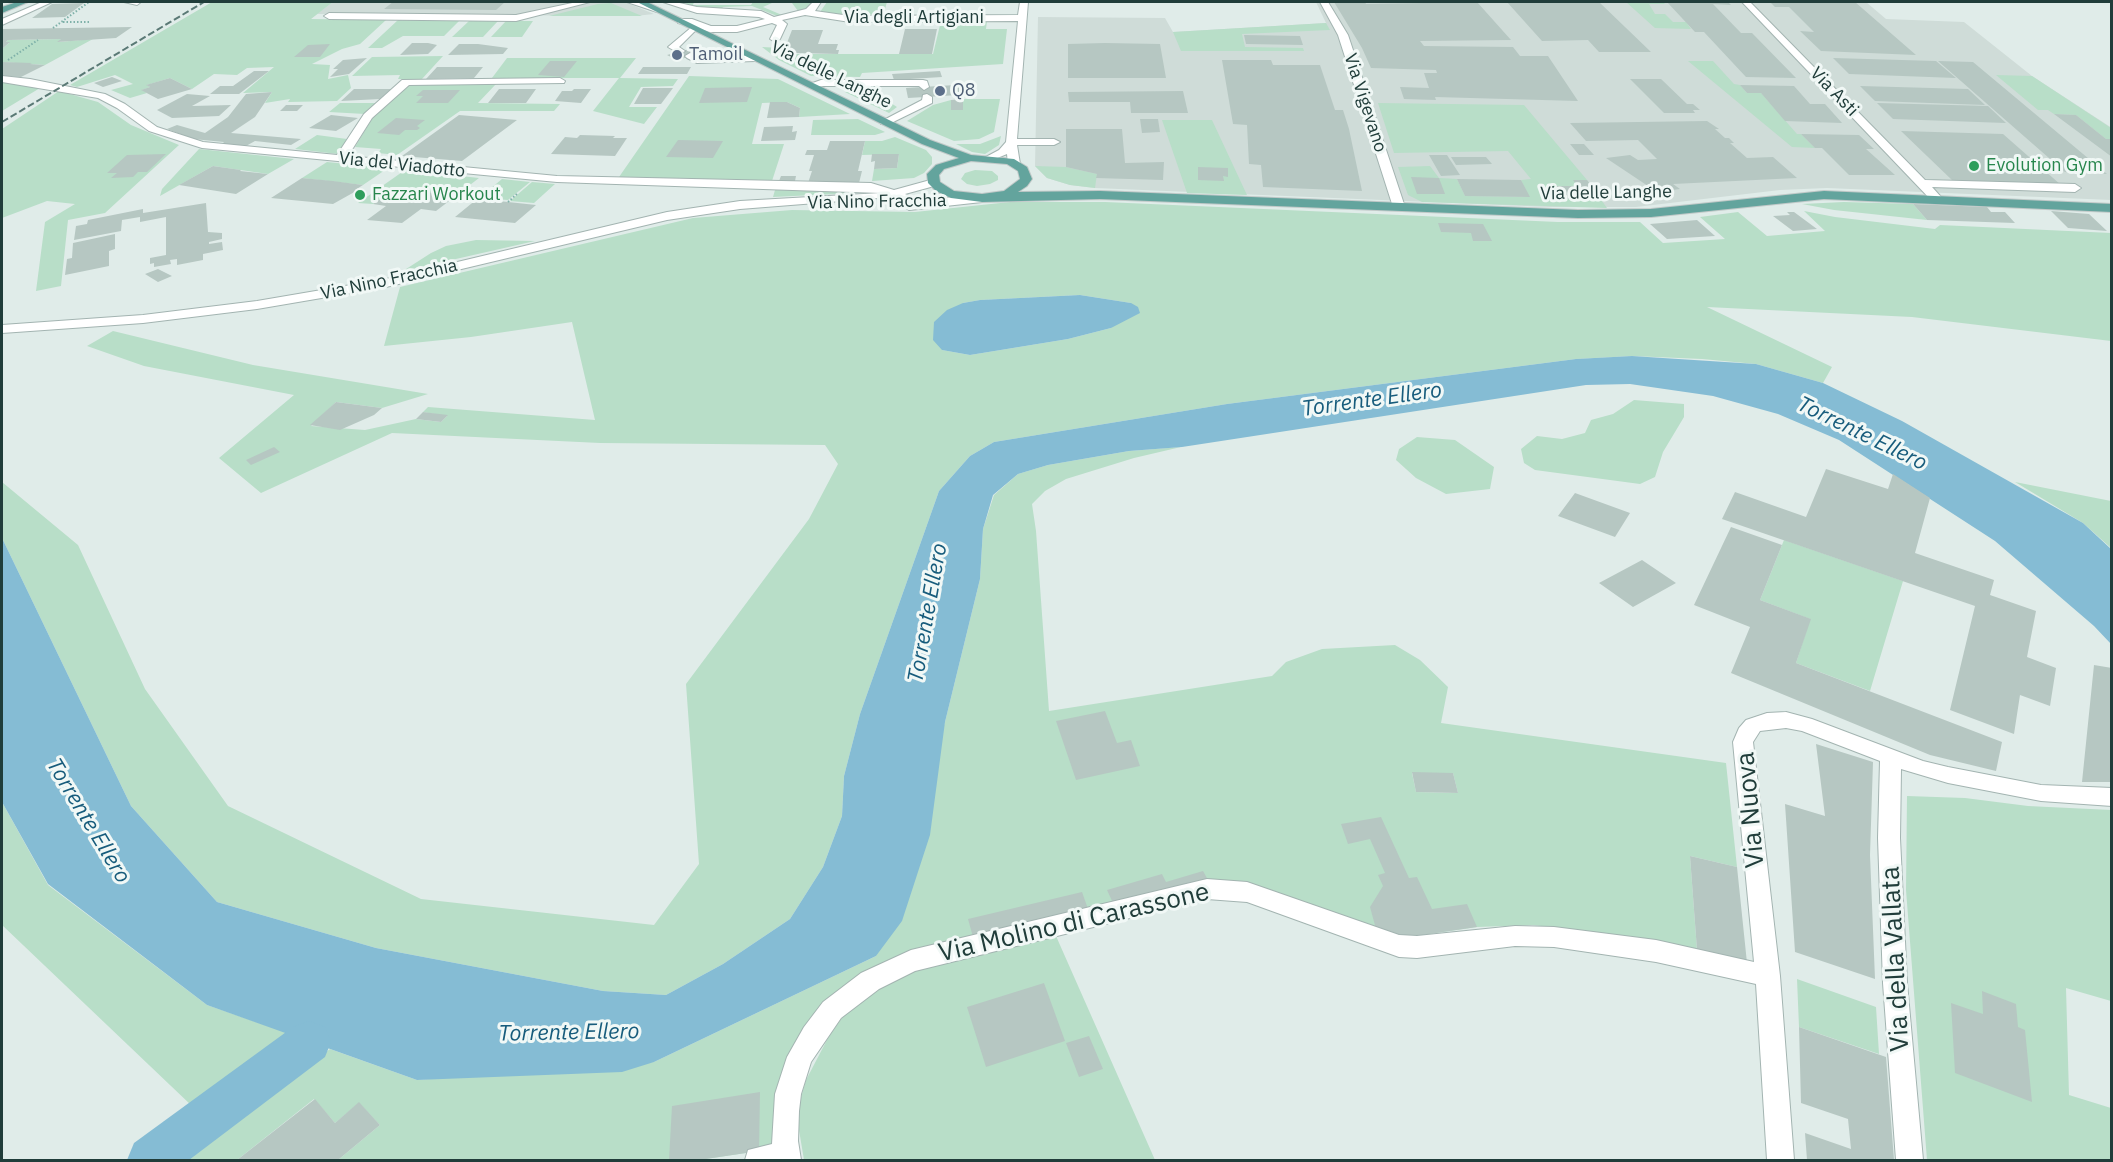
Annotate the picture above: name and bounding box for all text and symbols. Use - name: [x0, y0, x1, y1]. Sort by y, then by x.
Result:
- street label: Via degli Artigiani: [844, 7, 984, 29]
- street label: Via delle Langhe: [767, 36, 895, 114]
- place label: Tamoil: [689, 44, 743, 66]
- marker: Tamoil: [670, 48, 684, 62]
- street label: Via Vigevano: [1339, 51, 1391, 155]
- street label: Via Asti: [1805, 63, 1863, 121]
- place label: Q8: [952, 80, 976, 102]
- marker: Q8: [933, 84, 947, 98]
- street label: Via del Viadotto: [338, 148, 466, 182]
- place label: Evolution Gym: [1986, 155, 2103, 177]
- marker: Evolution Gym: [1967, 159, 1981, 173]
- street label: Via delle Langhe: [1540, 181, 1672, 205]
- place label: Fazzari Workout: [372, 184, 501, 206]
- marker: Fazzari Workout: [353, 188, 367, 202]
- street label: Via Nino Fracchia: [807, 190, 947, 214]
- street label: Via Nino Fracchia: [319, 255, 459, 305]
- water label: Torrente Ellero: [1300, 377, 1444, 423]
- water label: Torrente Ellero: [1793, 391, 1931, 477]
- water label: Torrente Ellero: [903, 541, 953, 685]
- street label: Via Nuova: [1730, 751, 1772, 869]
- water label: Torrente Ellero: [40, 754, 136, 888]
- street label: Via della Vallata: [1876, 866, 1916, 1052]
- street label: Via Molino di Carassone: [936, 877, 1212, 969]
- water label: Torrente Ellero: [498, 1019, 640, 1047]

